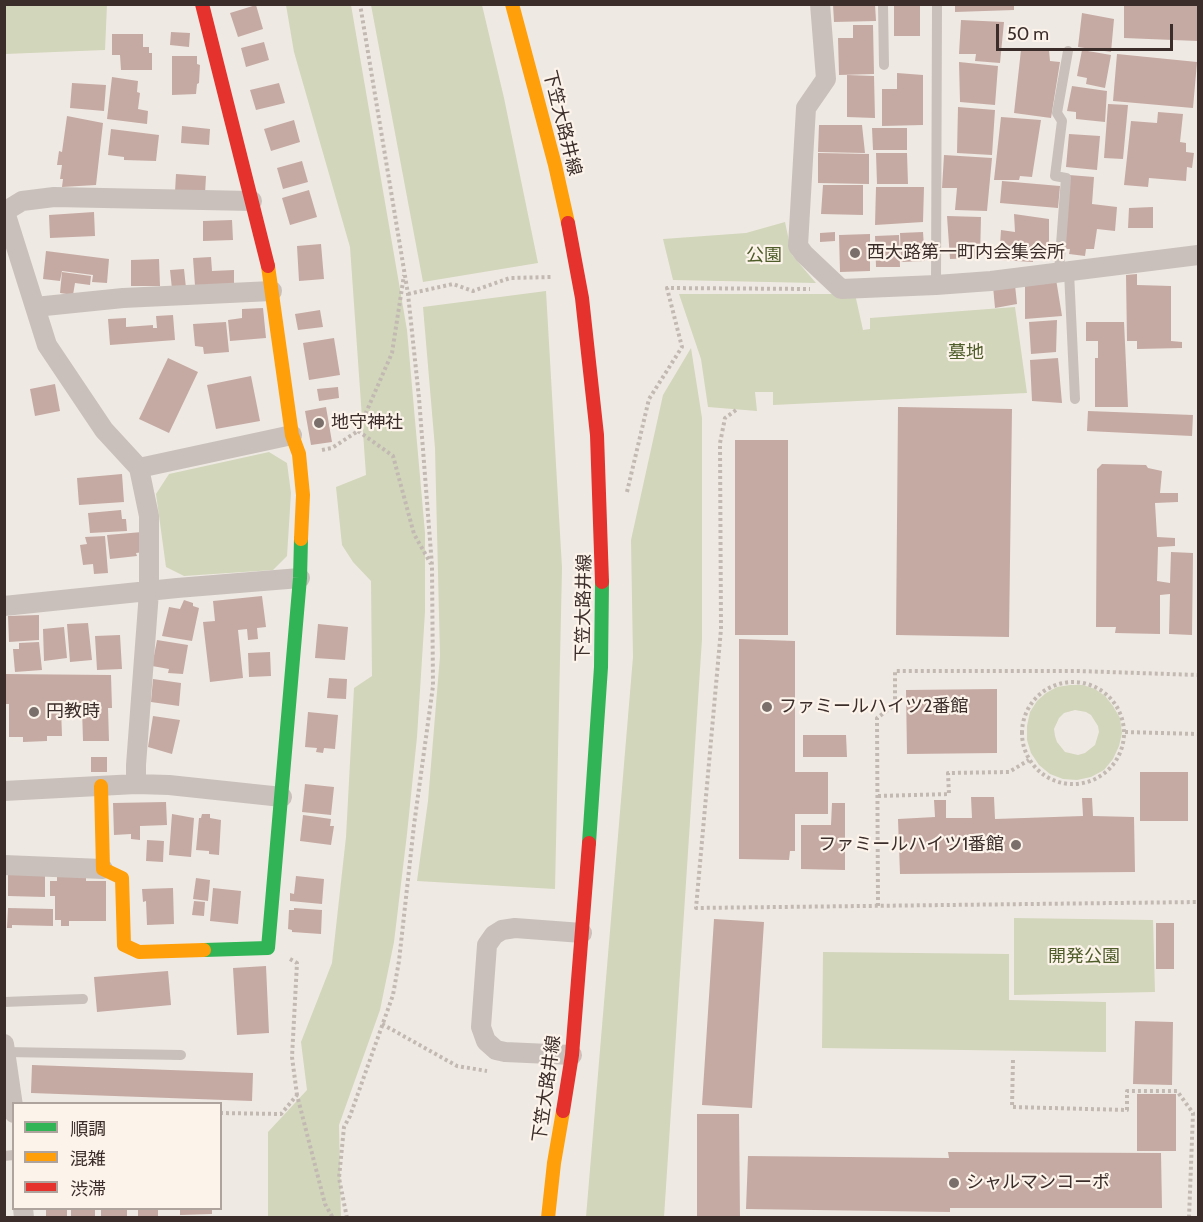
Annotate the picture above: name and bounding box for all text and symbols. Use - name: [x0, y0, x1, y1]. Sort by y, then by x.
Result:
- scale bar: [999, 12, 1176, 50]
- text: 50 m: [1007, 23, 1049, 45]
- street label: 下笠大路井線: [538, 68, 586, 178]
- place label: 西大路第一町内会集会所: [867, 242, 1065, 264]
- park label: 公園: [746, 245, 782, 267]
- marker: 西大路第一町内会集会所: [848, 246, 862, 260]
- park label: 墓地: [948, 342, 984, 364]
- place label: 地守神社: [331, 412, 403, 434]
- marker: 地守神社: [312, 416, 326, 430]
- street label: 下笠大路井線: [572, 554, 596, 662]
- place label: ファミールハイツ2番館: [779, 696, 968, 718]
- marker: ファミールハイツ2番館: [760, 700, 774, 714]
- place label: 円教時: [46, 701, 100, 723]
- marker: 円教時: [27, 705, 41, 719]
- place label: ファミールハイツ1番館: [818, 834, 1004, 856]
- marker: ファミールハイツ1番館: [1009, 838, 1023, 852]
- park label: 開発公園: [1048, 946, 1120, 968]
- street label: 下笠大路井線: [529, 1034, 565, 1144]
- legend: [12, 1102, 222, 1210]
- text: 順調: [70, 1118, 106, 1140]
- text: 混雑: [70, 1148, 106, 1170]
- place label: シャルマンコーポ: [966, 1172, 1110, 1194]
- marker: シャルマンコーポ: [947, 1176, 961, 1190]
- text: 渋滞: [70, 1178, 106, 1200]

